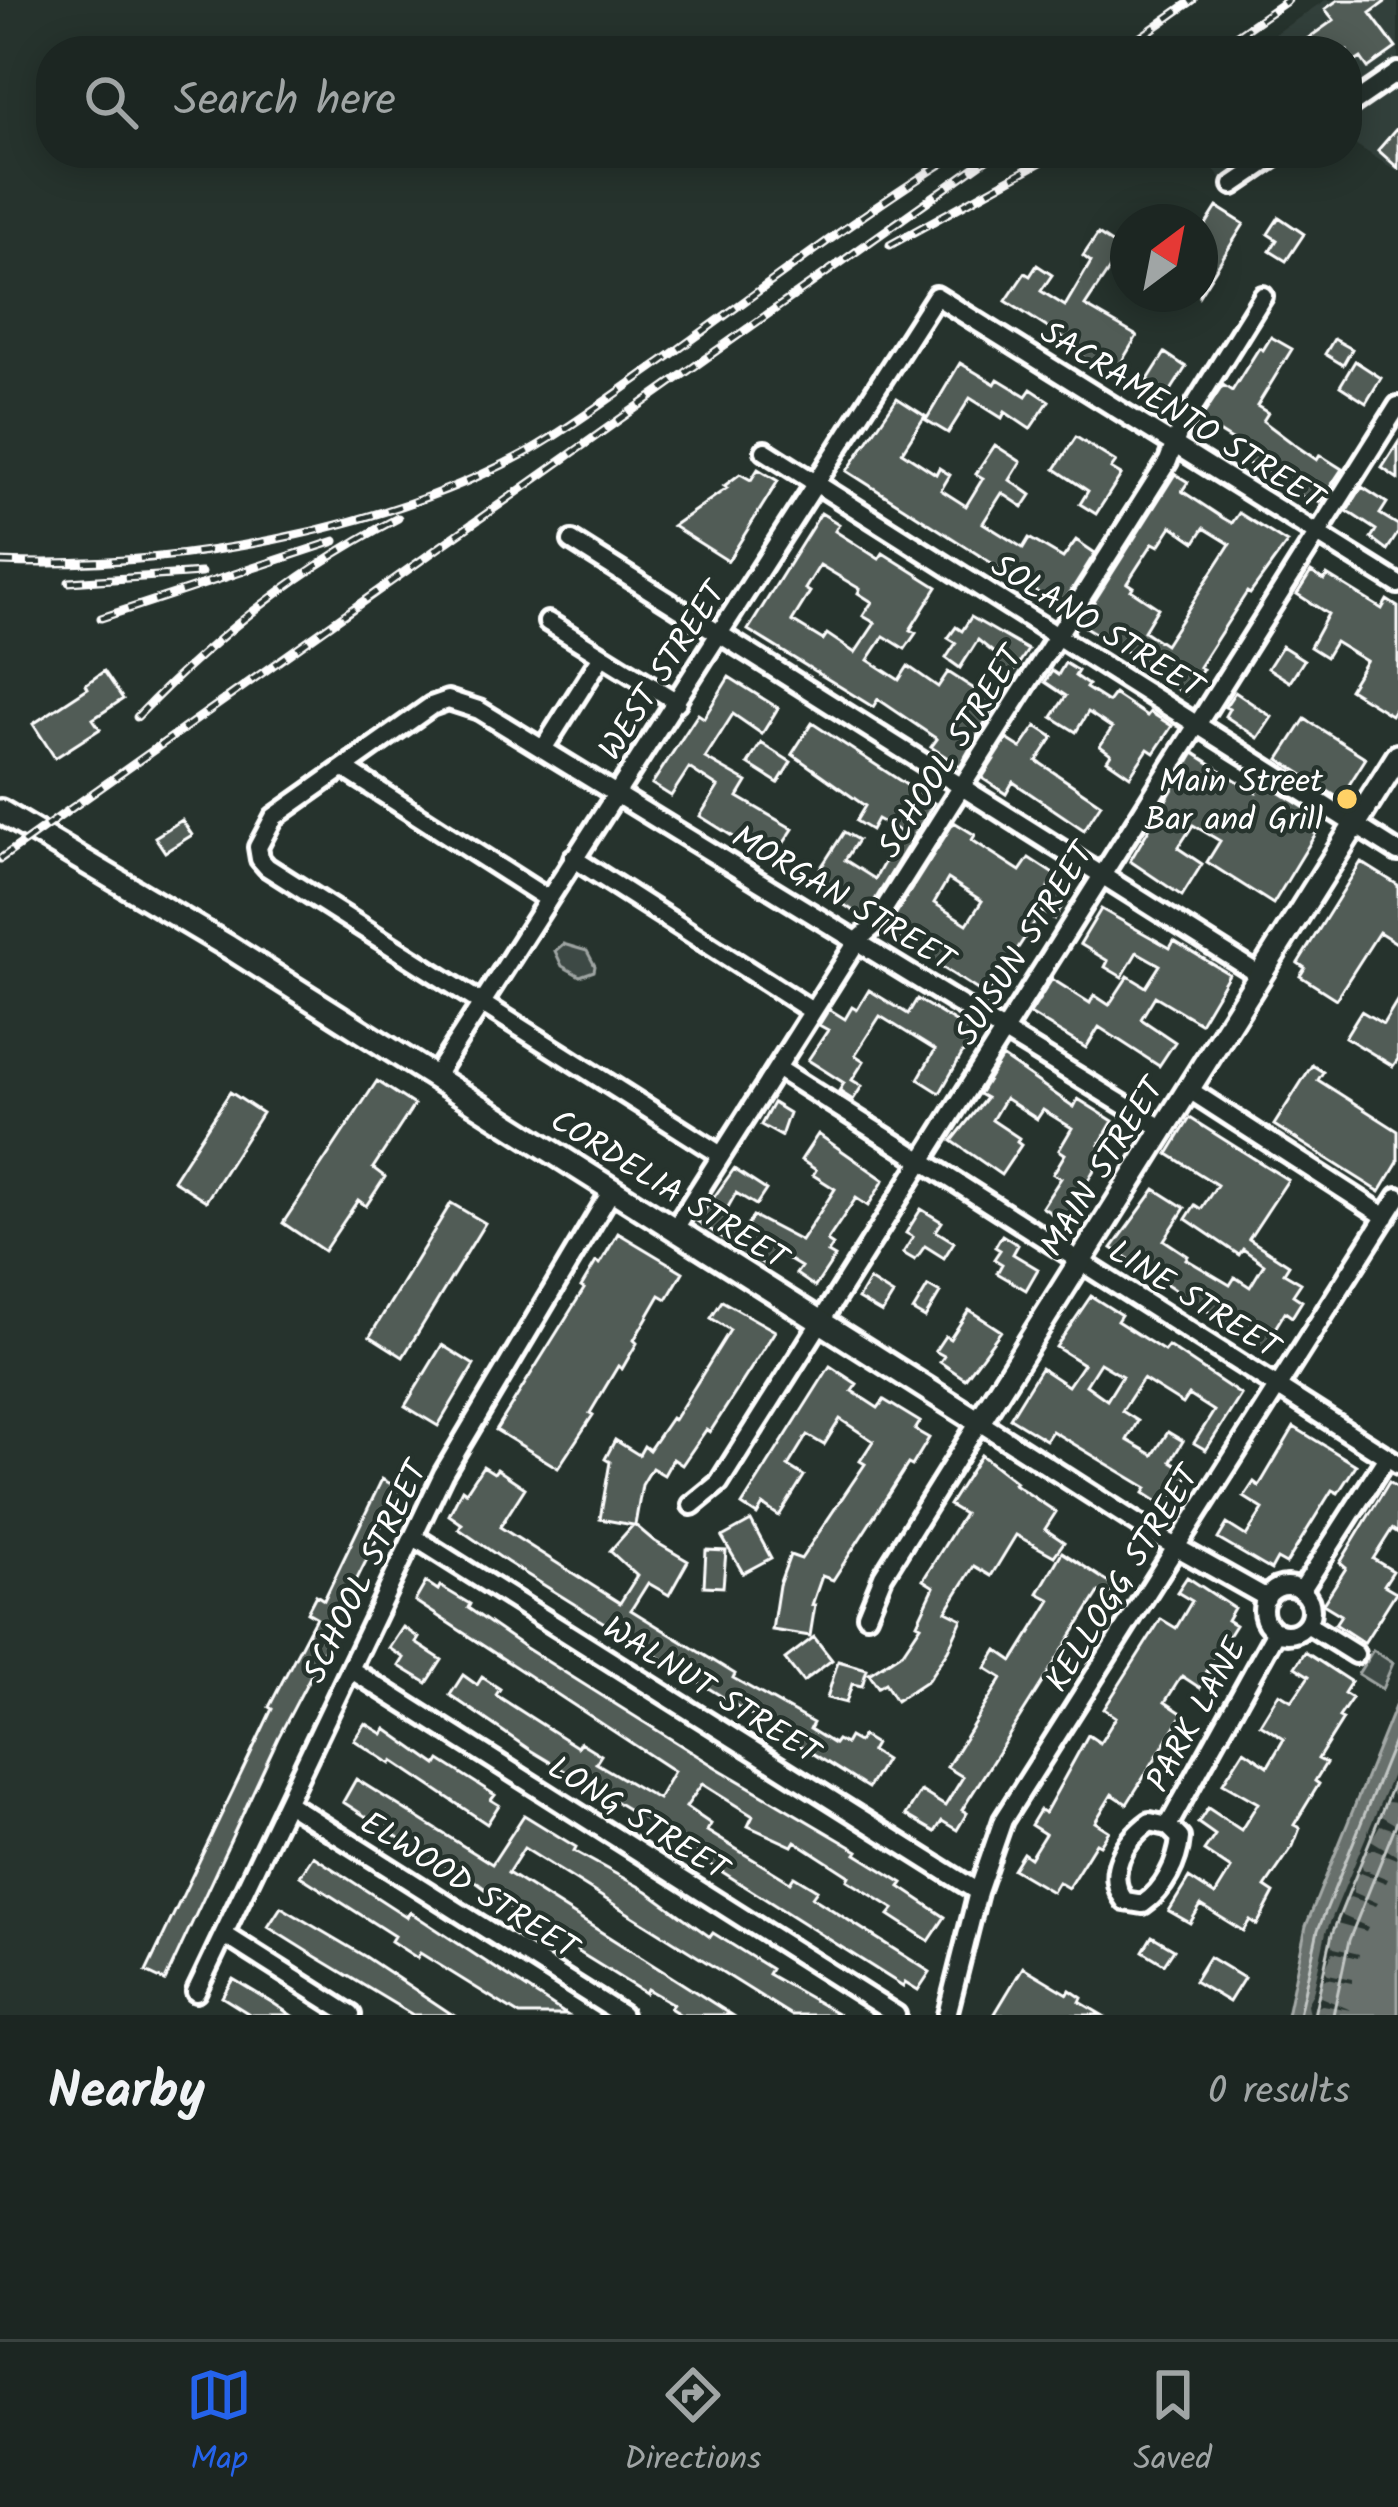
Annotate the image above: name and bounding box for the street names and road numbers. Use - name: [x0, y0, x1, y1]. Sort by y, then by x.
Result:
- street label: SACRAMENTO STREET: [1029, 308, 1335, 527]
- street label: SOLANO STREET: [979, 541, 1215, 716]
- street label: WEST STREET: [586, 570, 743, 772]
- street label: SCHOOL STREET: [865, 634, 1040, 869]
- street label: MORGAN STREET: [721, 812, 966, 989]
- street label: SUISUN STREET: [942, 831, 1111, 1057]
- street label: MAIN STREET: [1028, 1066, 1181, 1268]
- street label: CORDELIA STREET: [539, 1096, 800, 1287]
- street label: LINE STREET: [1097, 1227, 1291, 1376]
- street label: SCHOOL STREET: [290, 1450, 445, 1693]
- street label: KELLOGG STREET: [1033, 1454, 1216, 1704]
- street label: WALNUT STREET: [591, 1604, 831, 1781]
- street label: PARK LANE: [1134, 1628, 1263, 1803]
- street label: LONG STREET: [536, 1743, 740, 1898]
- street label: ELWOOD STREET: [349, 1799, 590, 1977]

